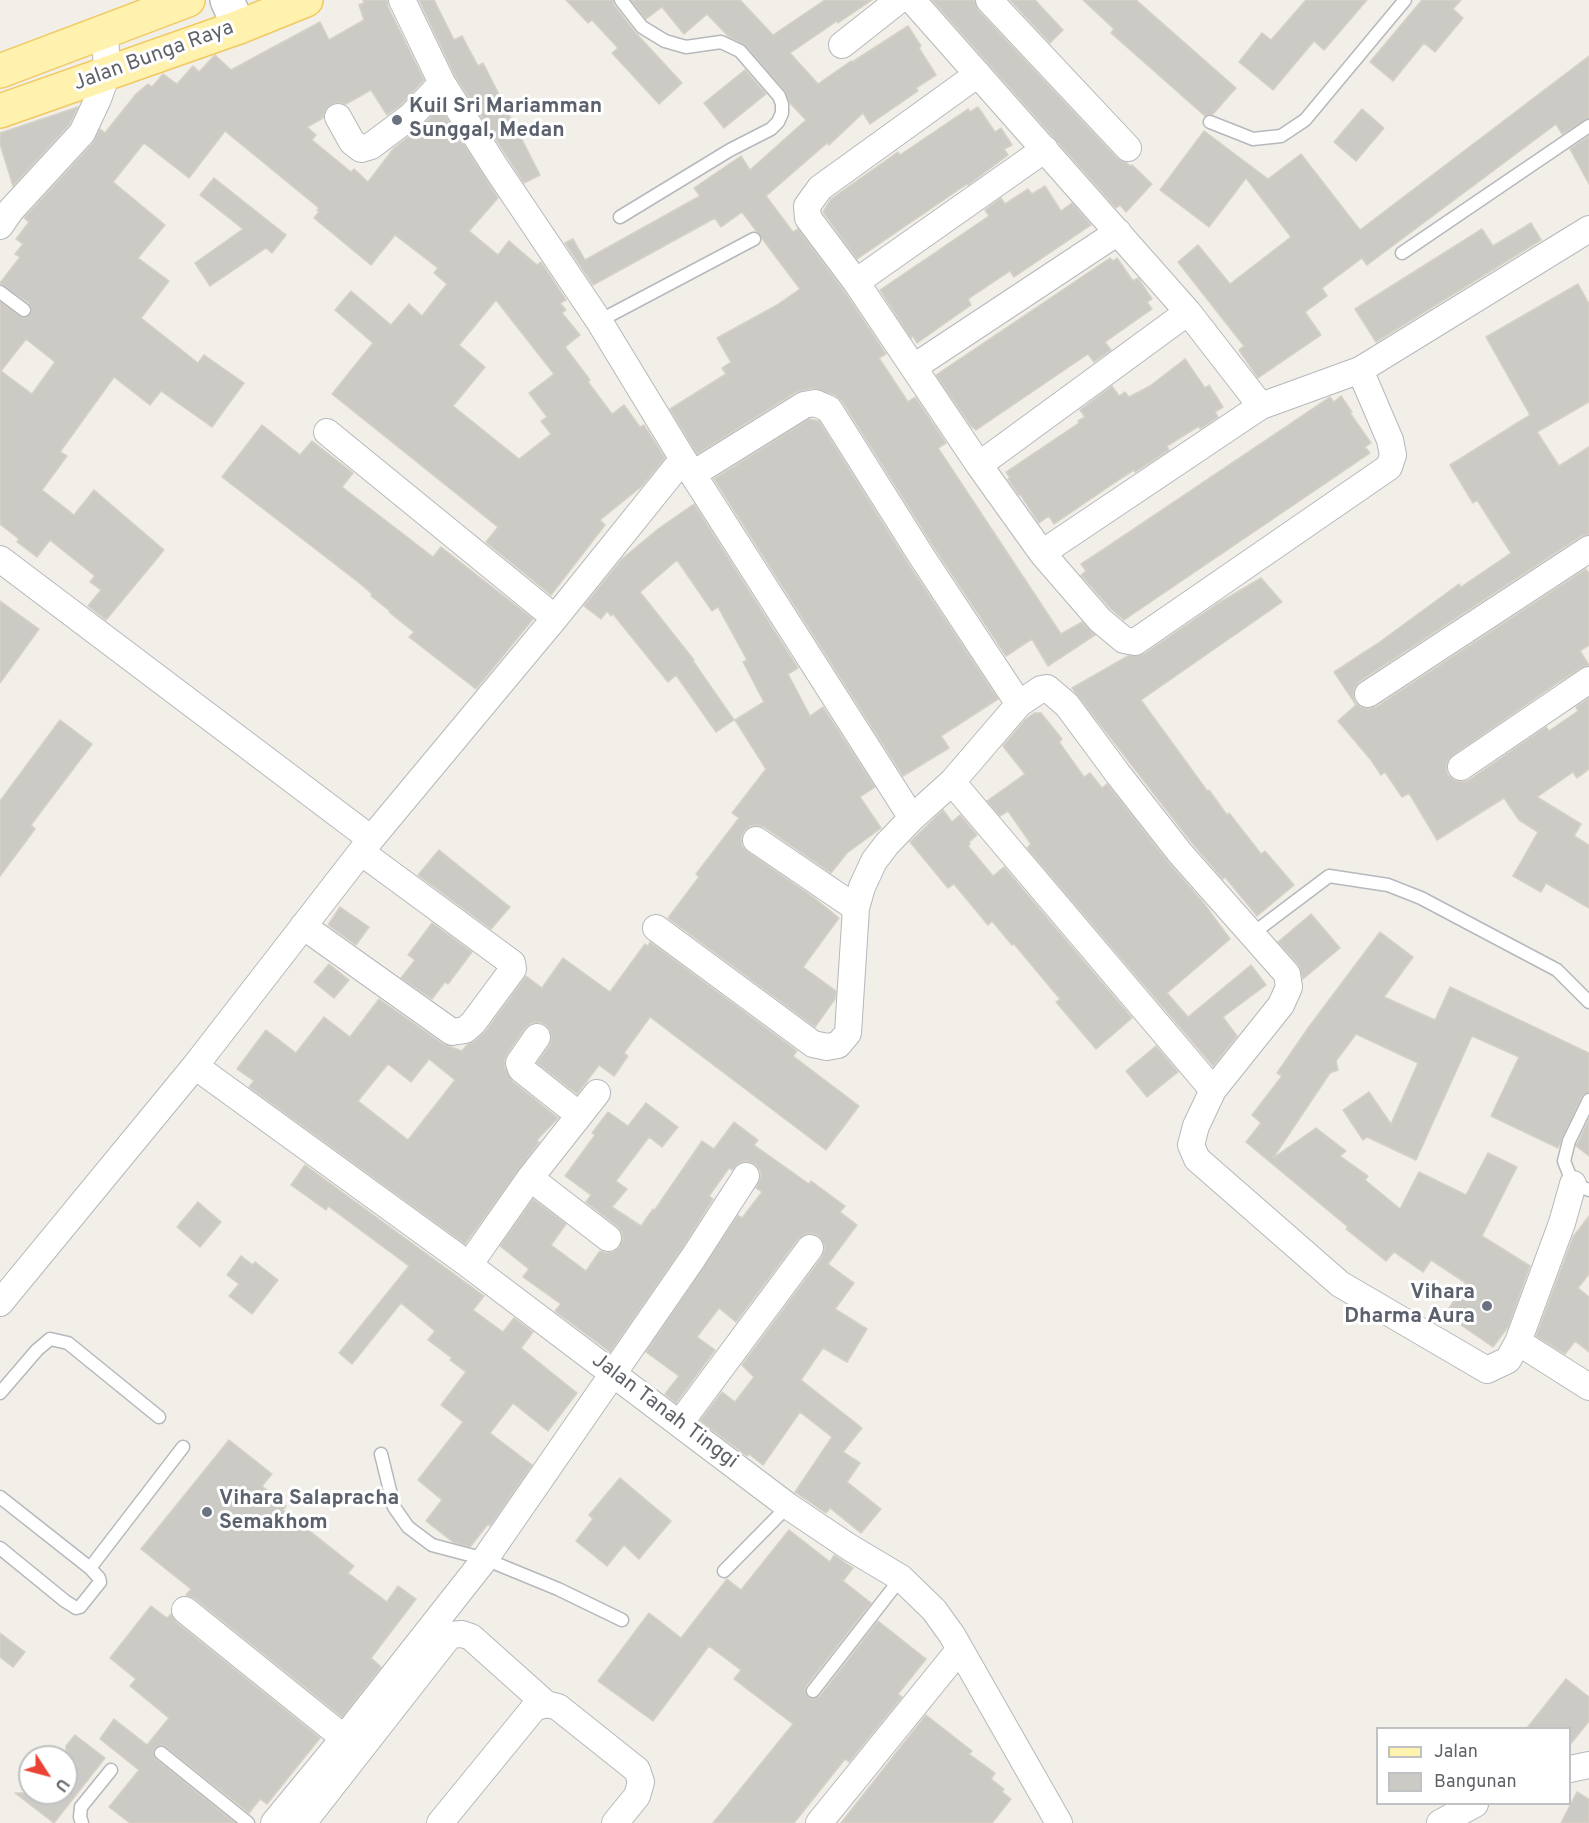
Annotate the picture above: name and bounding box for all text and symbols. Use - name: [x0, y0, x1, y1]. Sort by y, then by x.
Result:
- street label: Jalan Bunga Raya: [71, 16, 237, 98]
- place label: Kuil Sri Mariamman Sunggal, Medan: [409, 95, 602, 145]
- marker: Kuil Sri Mariamman Sunggal, Medan: [390, 113, 404, 127]
- place label: Vihara Dharma Aura: [1344, 1281, 1475, 1331]
- marker: Vihara Dharma Aura: [1480, 1299, 1494, 1313]
- street label: Jalan Tanah Tinggi: [586, 1349, 742, 1475]
- place label: Vihara Salapracha Semakhom: [219, 1487, 399, 1537]
- marker: Vihara Salapracha Semakhom: [200, 1505, 214, 1519]
- legend: [1376, 1727, 1571, 1805]
- text: Jalan: [1434, 1741, 1478, 1764]
- north arrow: [18, 1745, 78, 1805]
- text: Bangunan: [1434, 1771, 1517, 1794]
- text: U: [50, 1774, 72, 1795]

